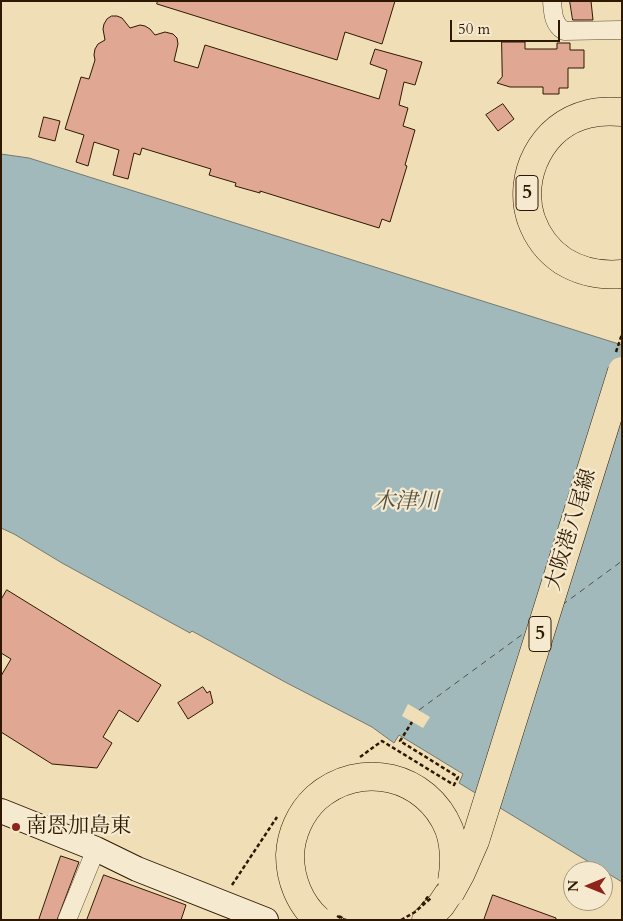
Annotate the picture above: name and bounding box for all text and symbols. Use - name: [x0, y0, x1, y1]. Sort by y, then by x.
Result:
- scale bar: [453, 10, 563, 42]
- text: 50 m: [458, 19, 490, 39]
- road number: 5: [516, 176, 538, 210]
- street label: 大阪港八尾線: [542, 466, 602, 594]
- water label: 木津川: [373, 490, 439, 516]
- road number: 5: [529, 616, 551, 652]
- place label: 南恩加島東: [26, 814, 131, 840]
- marker: 南恩加島東: [10, 821, 22, 833]
- north arrow: [563, 861, 613, 911]
- text: N: [564, 880, 583, 892]

